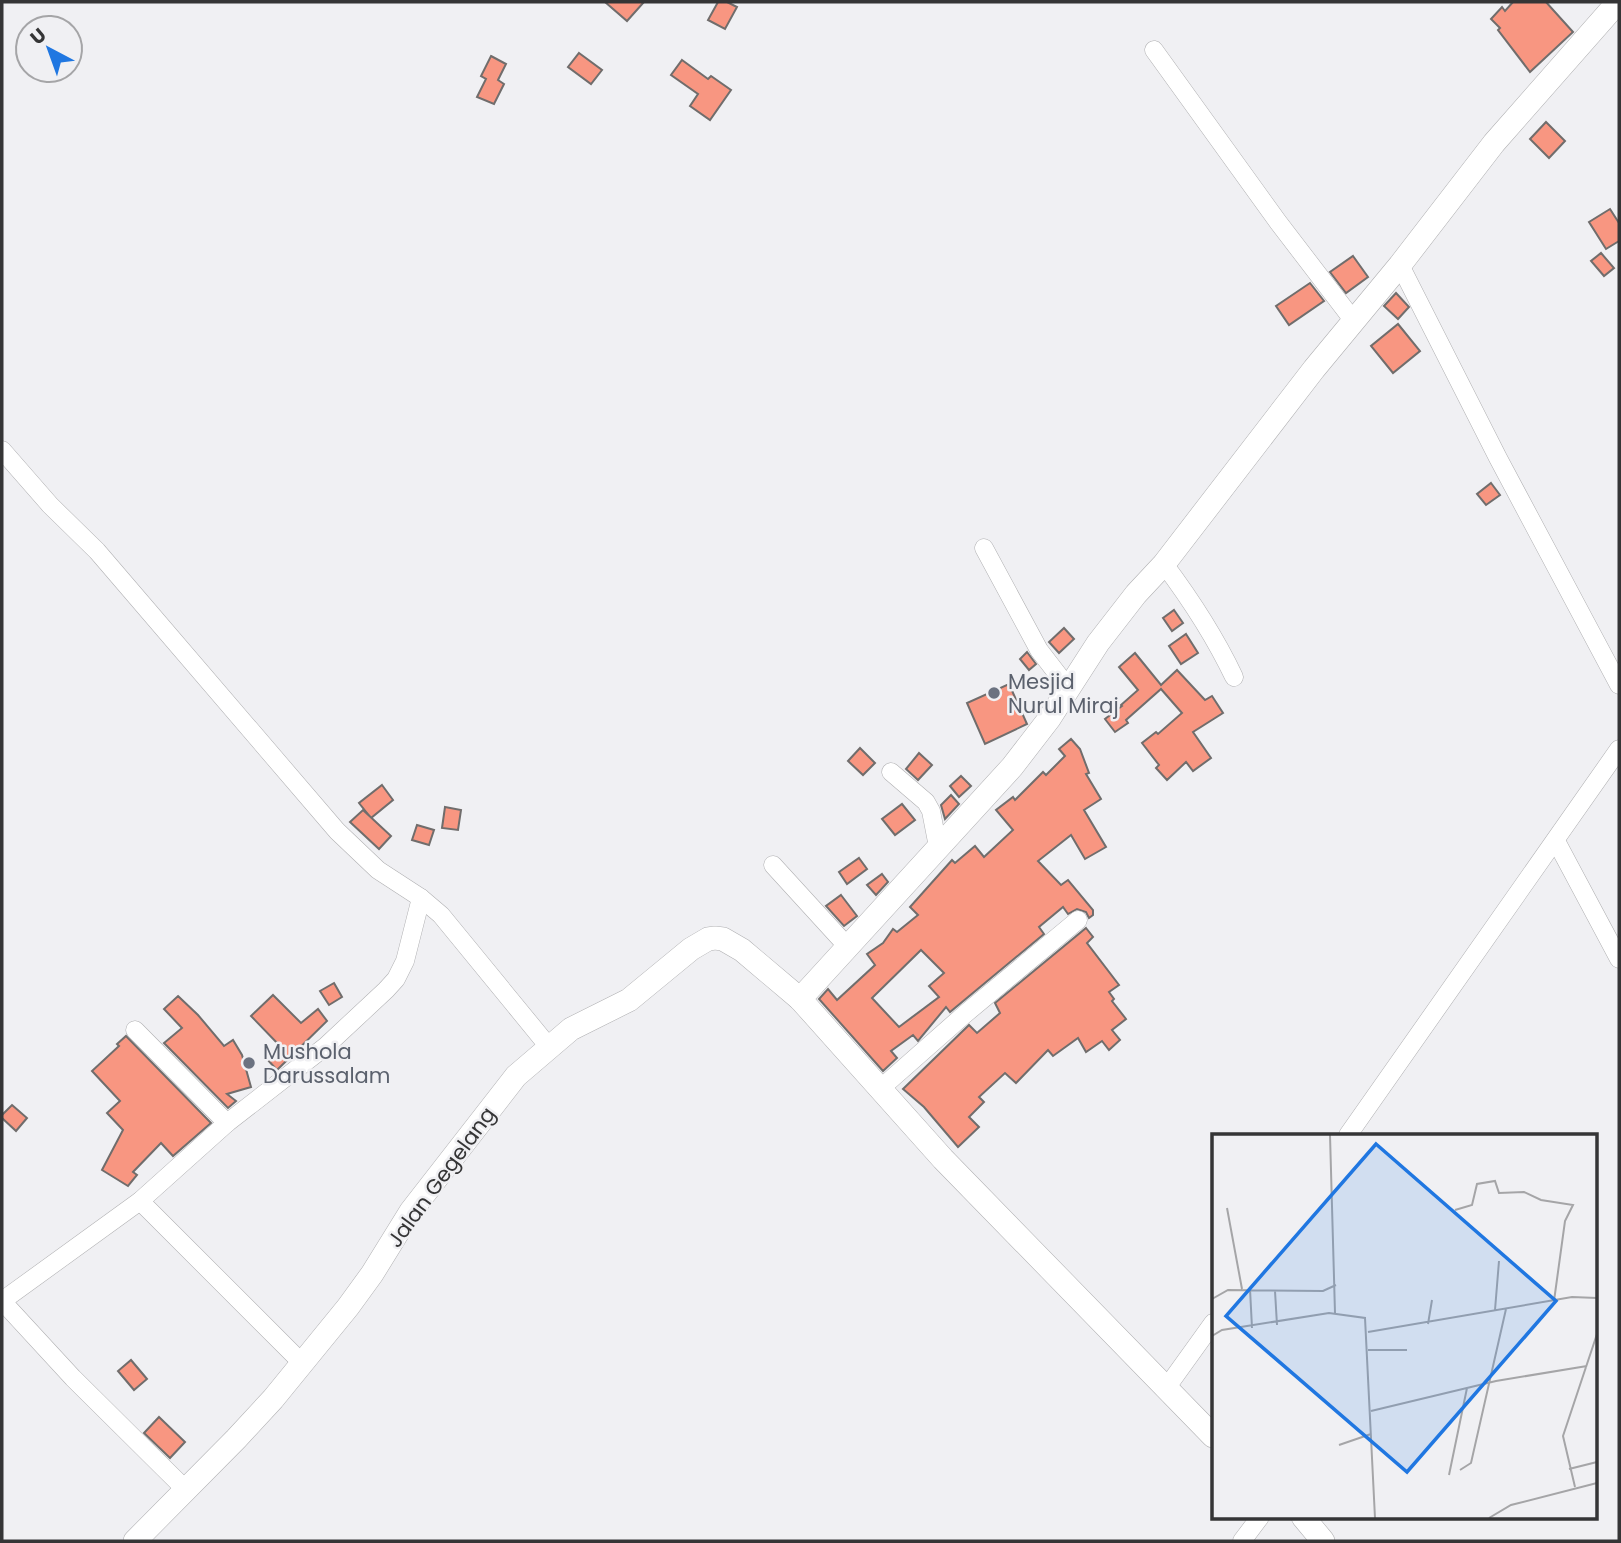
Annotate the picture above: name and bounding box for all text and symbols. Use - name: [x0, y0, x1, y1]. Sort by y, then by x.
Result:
- north arrow: [14, 14, 84, 84]
- text: U: [24, 22, 52, 51]
- place label: Mesjid Nurul Miraj: [1008, 667, 1119, 720]
- marker: Mesjid Nurul Miraj: [986, 685, 1002, 701]
- place label: Mushola Darussalam: [263, 1037, 390, 1090]
- marker: Mushola Darussalam: [241, 1055, 257, 1071]
- street label: Jalan Gegelang: [380, 1101, 502, 1253]
- inset map: [1212, 1134, 1596, 1518]

